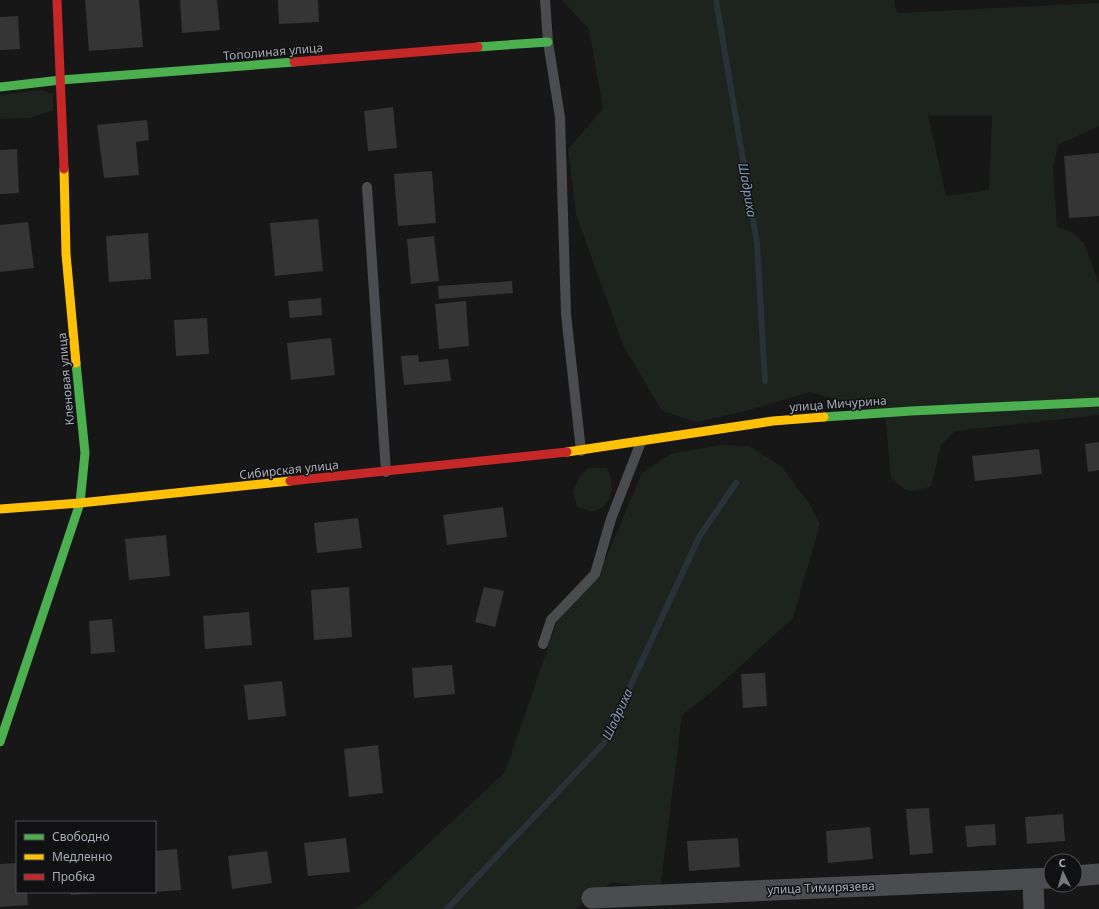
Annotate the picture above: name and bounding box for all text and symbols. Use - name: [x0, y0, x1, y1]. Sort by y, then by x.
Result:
- street label: Тополиная улица: [222, 39, 324, 64]
- water label: Шадриха: [734, 161, 762, 219]
- street label: Кленовая улица: [53, 332, 78, 426]
- street label: улица Мичурина: [789, 392, 887, 415]
- street label: Сибирская улица: [238, 456, 339, 483]
- water label: Шадриха: [597, 685, 637, 743]
- legend: [16, 821, 156, 893]
- text: Свободно: [52, 828, 110, 845]
- text: Медленно: [52, 848, 112, 865]
- north arrow: [1043, 853, 1083, 893]
- text: С: [1058, 855, 1066, 870]
- text: Пробка: [52, 868, 95, 885]
- street label: улица Тимирязева: [767, 877, 875, 898]

